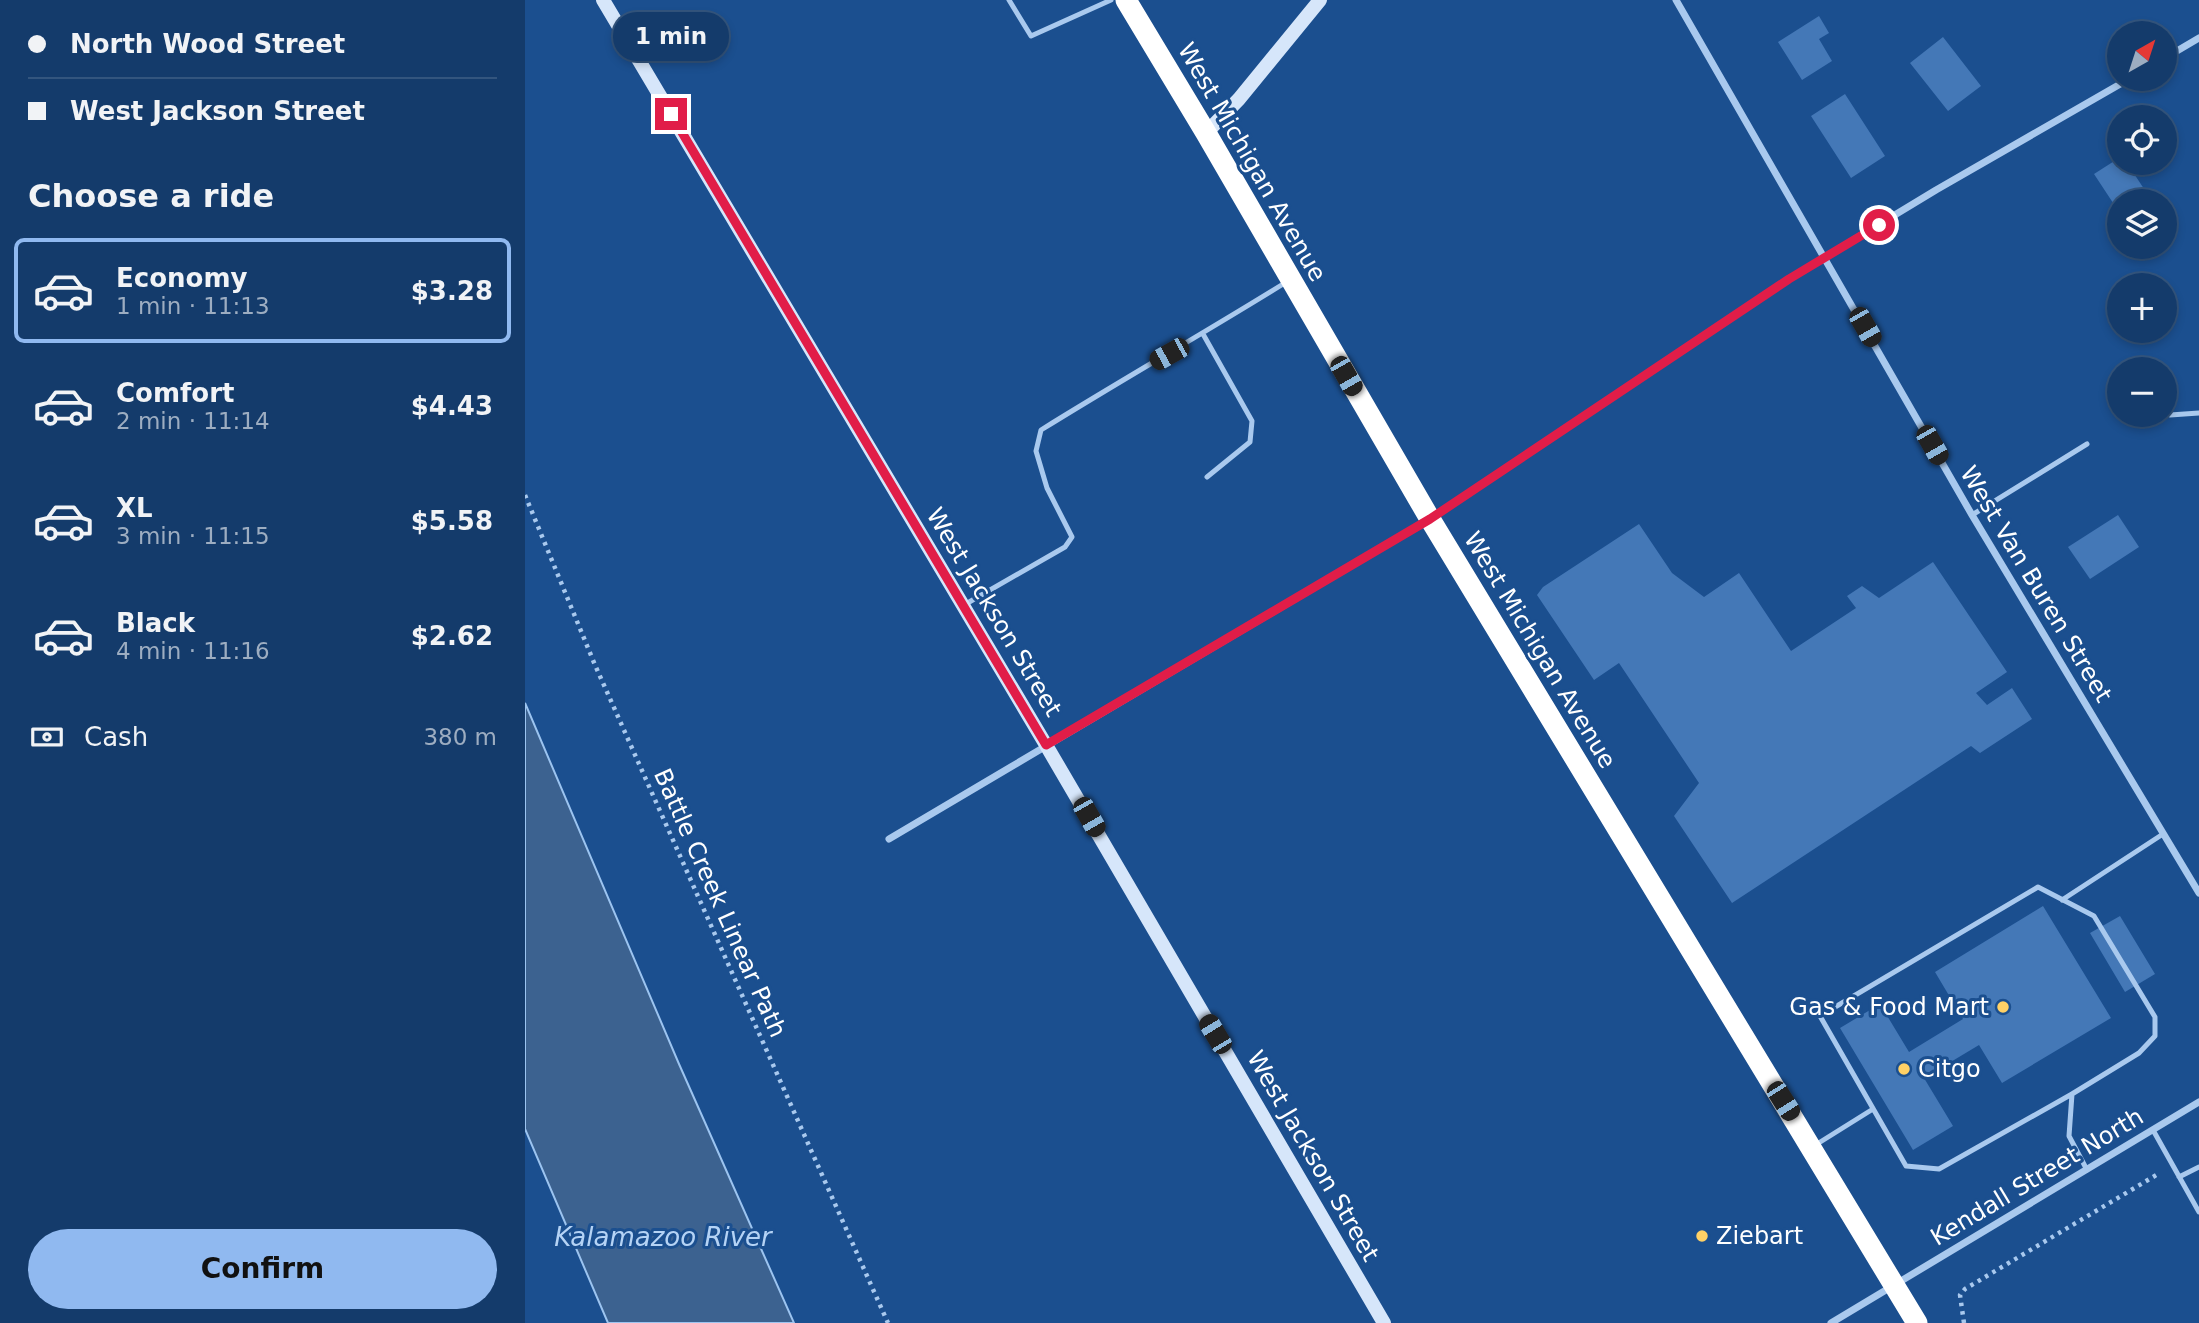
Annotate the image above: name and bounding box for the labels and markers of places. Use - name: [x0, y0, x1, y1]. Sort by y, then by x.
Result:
- place label: Gas & Food Mart: [1789, 993, 1989, 1021]
- marker: Gas & Food Mart: [1995, 999, 2011, 1015]
- place label: Citgo: [1918, 1055, 1981, 1083]
- marker: Citgo: [1896, 1061, 1912, 1077]
- place label: Ziebart: [1716, 1222, 1803, 1250]
- marker: Ziebart: [1694, 1228, 1710, 1244]

